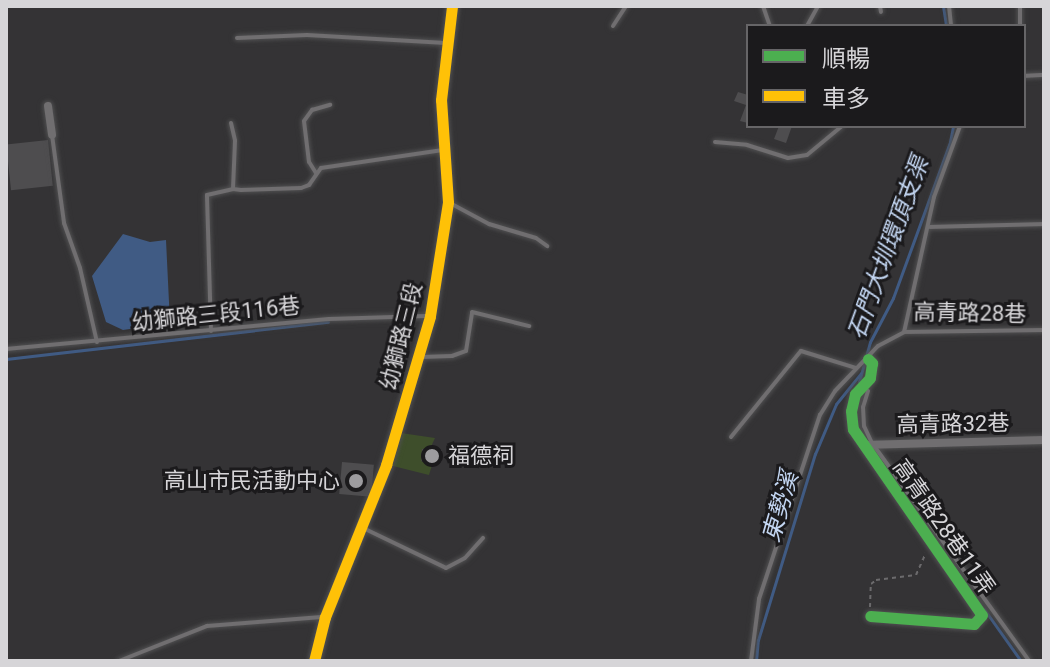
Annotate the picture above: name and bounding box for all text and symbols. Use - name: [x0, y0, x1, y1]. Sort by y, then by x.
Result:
- legend: [746, 24, 1026, 128]
- text: 順暢: [822, 45, 870, 73]
- text: 車多: [822, 85, 870, 113]
- water label: 石門大圳環頂支渠: [843, 153, 935, 343]
- street label: 幼獅路三段: [375, 279, 427, 393]
- street label: 幼獅路三段116巷: [131, 292, 301, 336]
- street label: 高青路28巷: [913, 299, 1027, 327]
- street label: 高青路32巷: [896, 410, 1010, 438]
- place label: 福德祠: [448, 443, 514, 469]
- marker: 福德祠: [423, 447, 441, 465]
- street label: 高青路28巷11弄: [887, 454, 1001, 600]
- place label: 高山市民活動中心: [164, 468, 340, 494]
- water label: 東勢溪: [757, 468, 805, 546]
- marker: 高山市民活動中心: [347, 472, 365, 490]

